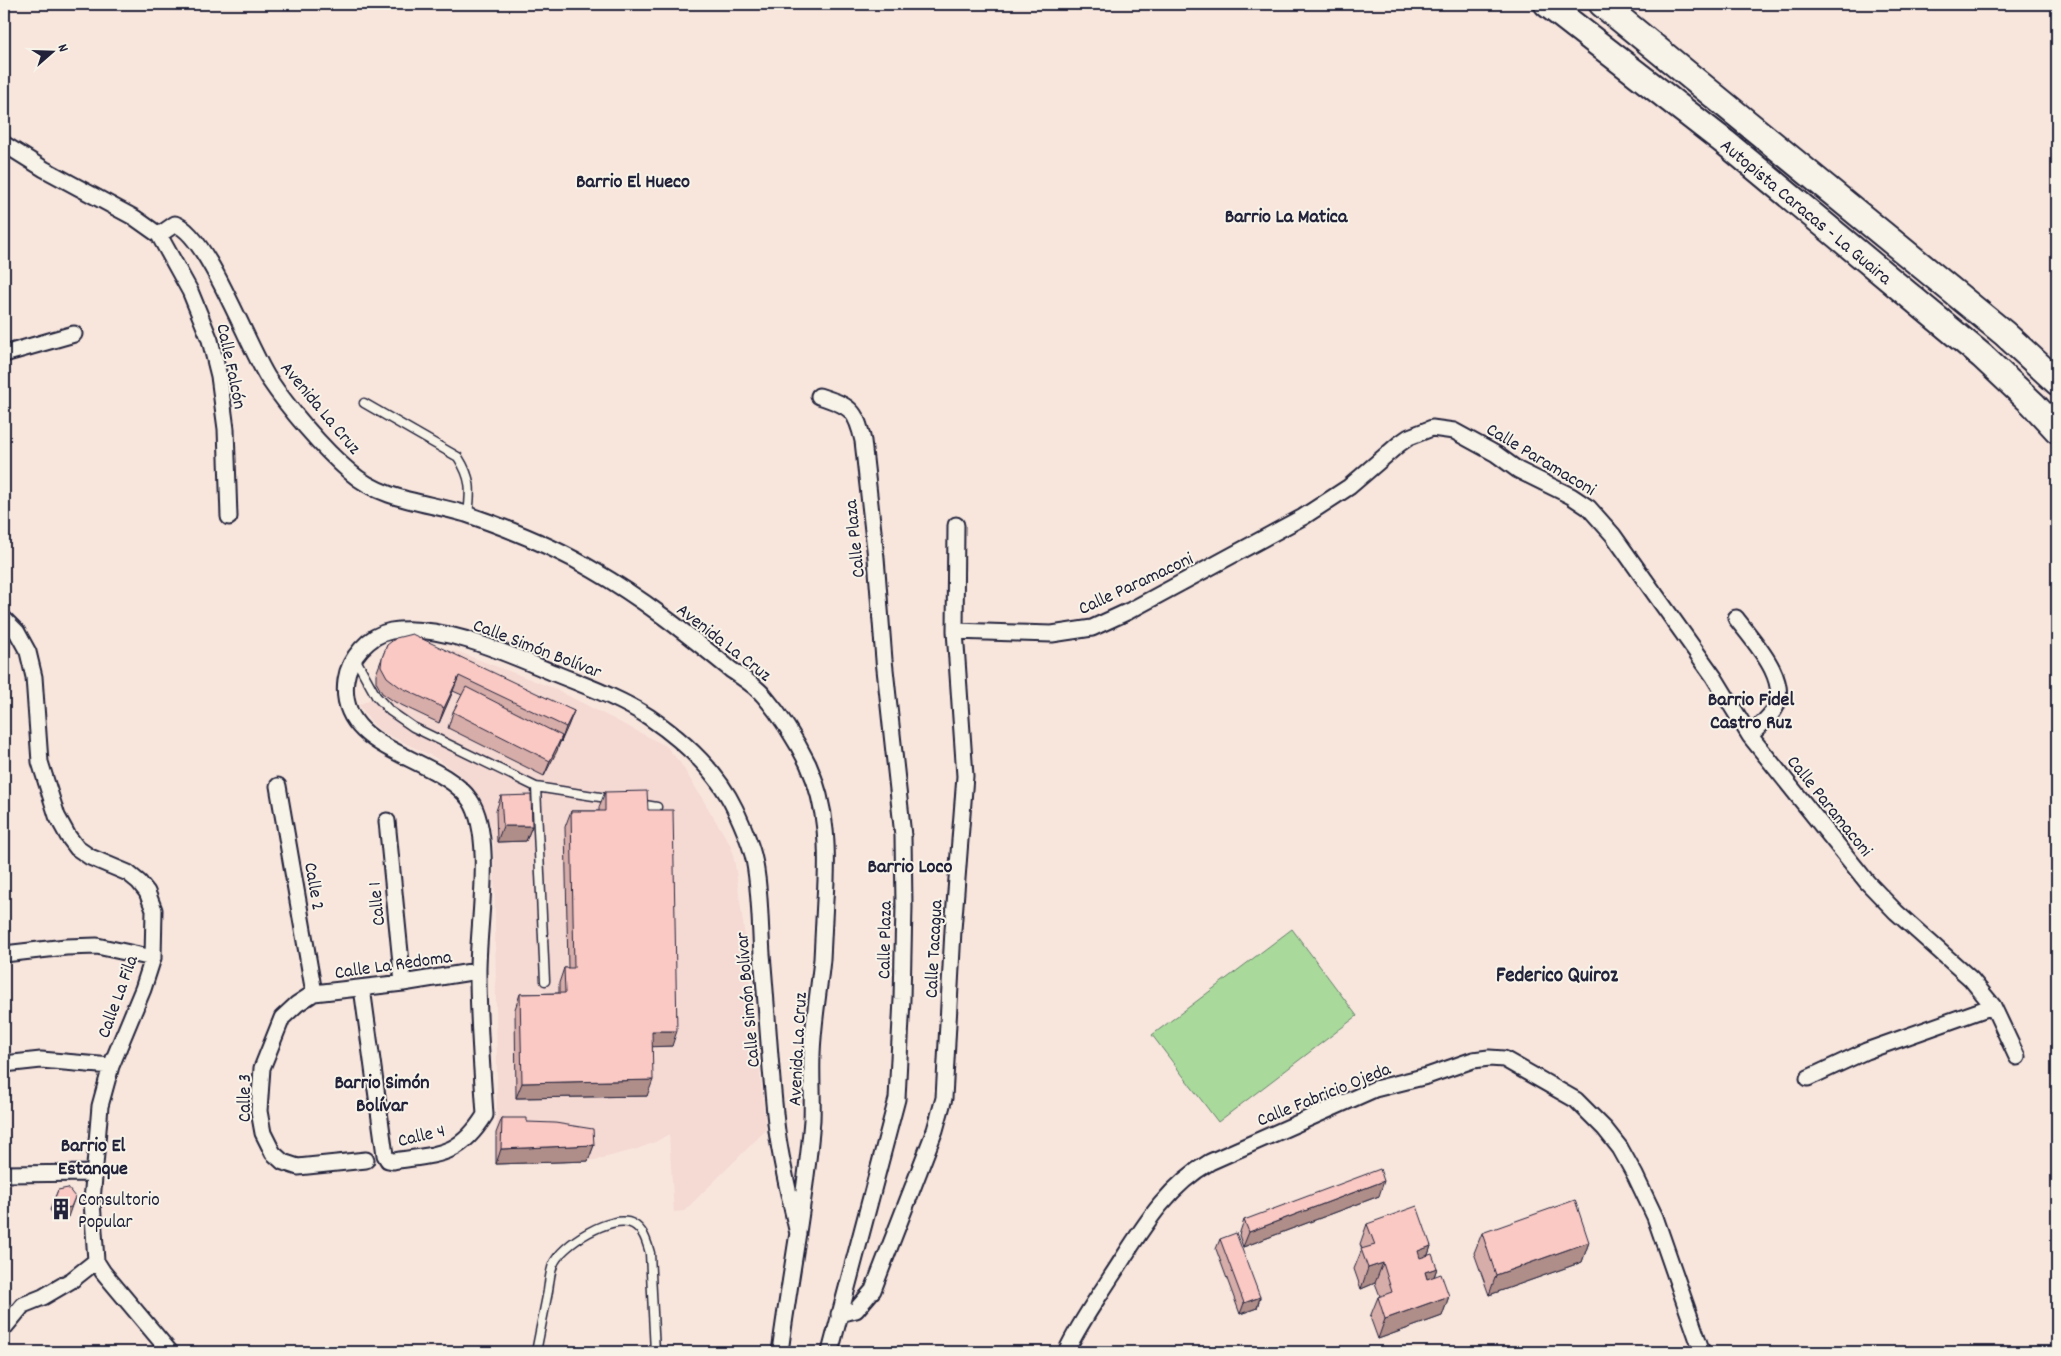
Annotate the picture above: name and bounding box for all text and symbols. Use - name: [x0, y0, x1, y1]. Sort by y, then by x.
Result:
- north arrow: [28, 28, 78, 78]
- text: N: [52, 42, 73, 55]
- street label: Autopista Caracas - La Guaira: [1713, 134, 1897, 293]
- district label: Barrio El Hueco: [576, 169, 690, 197]
- district label: Barrio La Matica: [1225, 204, 1348, 232]
- street label: Calle Falcón: [207, 321, 252, 412]
- street label: Avenida La Cruz: [272, 357, 366, 462]
- street label: Calle Paramaconi: [1480, 418, 1601, 505]
- street label: Calle Plaza: [839, 497, 874, 579]
- street label: Calle Paramaconi: [1075, 547, 1199, 624]
- street label: Avenida La Cruz: [670, 598, 776, 689]
- street label: Calle Simón Bolívar: [468, 613, 605, 687]
- district label: Barrio Fidel Castro Ruz: [1708, 687, 1794, 738]
- street label: Calle Paramaconi: [1779, 751, 1878, 864]
- district label: Barrio Loco: [868, 854, 953, 882]
- street label: Calle 2: [295, 860, 330, 913]
- street label: Calle 1: [363, 880, 394, 927]
- street label: Calle Tacagua: [919, 898, 952, 999]
- street label: Calle Plaza: [872, 900, 901, 979]
- street label: Calle Simón Bolívar: [730, 931, 769, 1069]
- street label: Calle La Redoma: [333, 945, 455, 988]
- street label: Calle La Fila: [92, 951, 147, 1042]
- district label: Federico Quiroz: [1496, 962, 1619, 992]
- street label: Avenida La Cruz: [783, 992, 816, 1107]
- street label: Calle Fabricio Ojeda: [1253, 1057, 1396, 1135]
- district label: Barrio Simón Bolívar: [334, 1070, 430, 1121]
- street label: Calle 3: [233, 1074, 260, 1122]
- street label: Calle 4: [395, 1119, 448, 1156]
- district label: Barrio El Estanque: [58, 1133, 128, 1184]
- place label: Consultorio Popular: [78, 1188, 160, 1237]
- building icon: Consultorio Popular: [48, 1196, 74, 1222]

